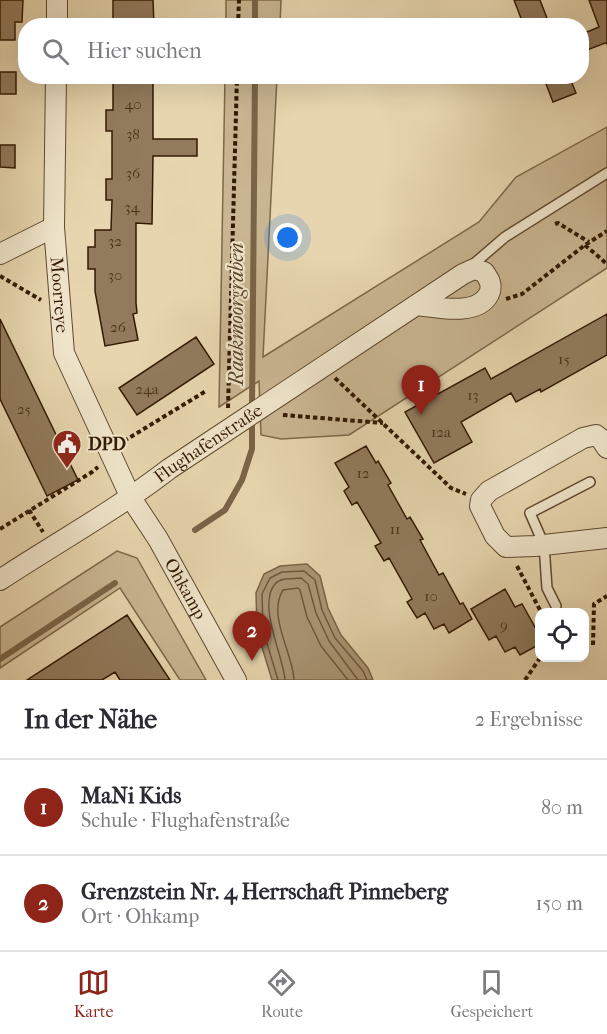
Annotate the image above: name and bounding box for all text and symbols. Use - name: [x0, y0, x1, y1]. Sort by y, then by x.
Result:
- search box: [18, 18, 589, 84]
- icon: search: [39, 35, 72, 68]
- text: Hier suchen: [87, 38, 202, 64]
- house number: 40: [124, 95, 142, 113]
- house number: 38: [126, 125, 140, 143]
- house number: 36: [126, 164, 141, 182]
- house number: 34: [124, 198, 141, 216]
- your location: [273, 223, 302, 252]
- house number: 32: [108, 232, 122, 250]
- water label: Raakmoorgraben: [225, 243, 248, 387]
- street label: Moorreye: [45, 256, 72, 334]
- house number: 30: [108, 266, 122, 284]
- house number: 26: [110, 318, 127, 336]
- house number: 15: [558, 350, 570, 368]
- pin: 1: [402, 366, 440, 415]
- house number: 24a: [135, 380, 160, 398]
- house number: 13: [467, 386, 479, 404]
- house number: 25: [17, 400, 31, 418]
- street label: Flughafenstraße: [150, 400, 267, 488]
- house number: 12a: [431, 423, 452, 441]
- public building icon: DPD: [51, 428, 83, 470]
- place label: DPD: [88, 434, 126, 455]
- house number: 12: [356, 464, 370, 482]
- house number: 11: [390, 520, 400, 538]
- street label: Ohkamp: [160, 555, 210, 623]
- house number: 10: [424, 587, 438, 605]
- map controls: [535, 608, 589, 662]
- button: locate: [535, 608, 589, 662]
- pin: 2: [232, 612, 272, 661]
- house number: 9: [500, 616, 508, 634]
- text: In der Nähe: [24, 704, 157, 735]
- text: 2 Ergebnisse: [475, 708, 583, 731]
- text: MaNi Kids: [81, 783, 181, 809]
- text: 1: [40, 796, 47, 819]
- text: 80 m: [541, 796, 583, 819]
- text: Schule · Flughafenstraße: [81, 809, 290, 832]
- text: Grenzstein Nr. 4 Herrschaft Pinneberg: [81, 879, 448, 905]
- text: 2: [38, 892, 49, 915]
- text: 150 m: [535, 892, 583, 915]
- text: Ort · Ohkamp: [81, 905, 199, 928]
- tab: Karte: [74, 966, 113, 1021]
- tab: Route: [261, 966, 303, 1021]
- tab: Gespeichert: [450, 966, 533, 1021]

